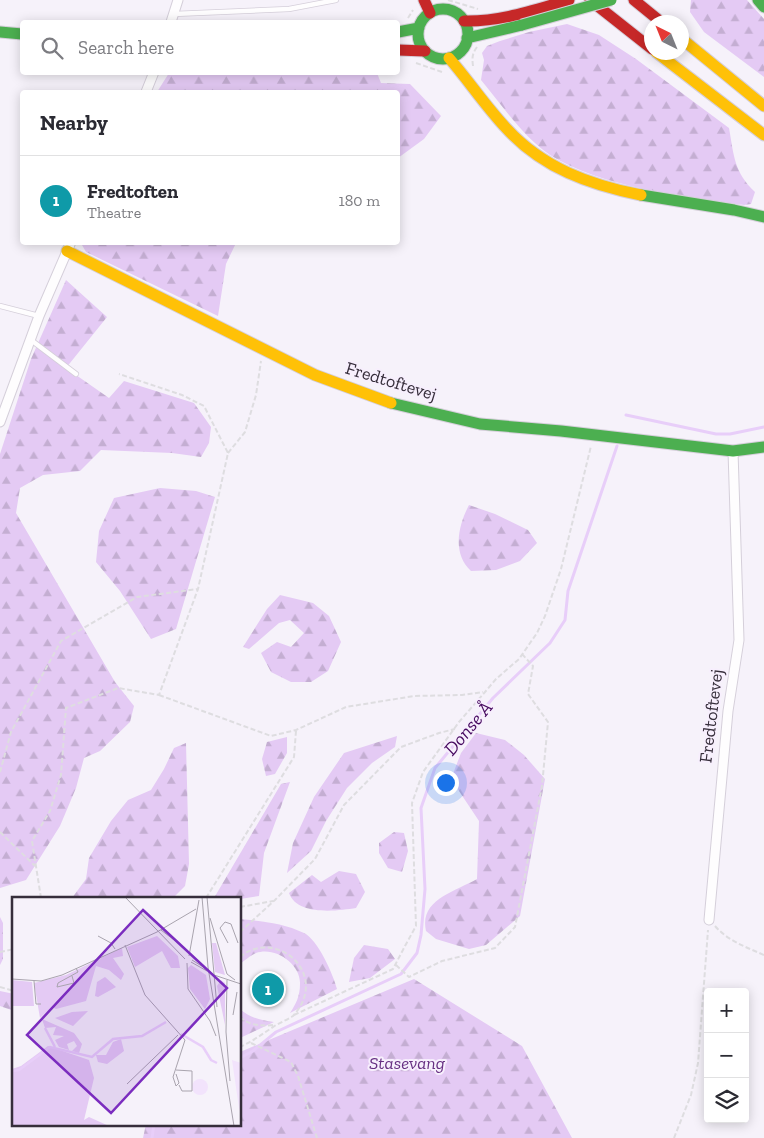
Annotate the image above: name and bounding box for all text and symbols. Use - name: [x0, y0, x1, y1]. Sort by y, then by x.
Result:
- north arrow: [644, 15, 689, 60]
- search box: [20, 20, 400, 75]
- icon: search: [38, 34, 66, 62]
- text: Search here: [78, 36, 174, 59]
- text: Nearby: [40, 110, 108, 135]
- text: Fredtoften: [87, 180, 178, 203]
- text: 1: [53, 191, 59, 210]
- text: 180 m: [339, 191, 380, 210]
- text: Theatre: [87, 203, 141, 222]
- street label: Fredtoftevej: [343, 357, 439, 405]
- street label: Fredtoftevej: [694, 668, 728, 764]
- water label: Donse Å: [439, 696, 497, 760]
- your location: [433, 770, 459, 796]
- inset map: [12, 897, 241, 1126]
- pin: 1: [252, 970, 284, 1008]
- map controls: [704, 988, 749, 1123]
- button: +: [704, 988, 749, 1033]
- button: −: [704, 1033, 749, 1078]
- park label: Stasevang: [369, 1052, 446, 1074]
- button: layers: [704, 1078, 749, 1123]

